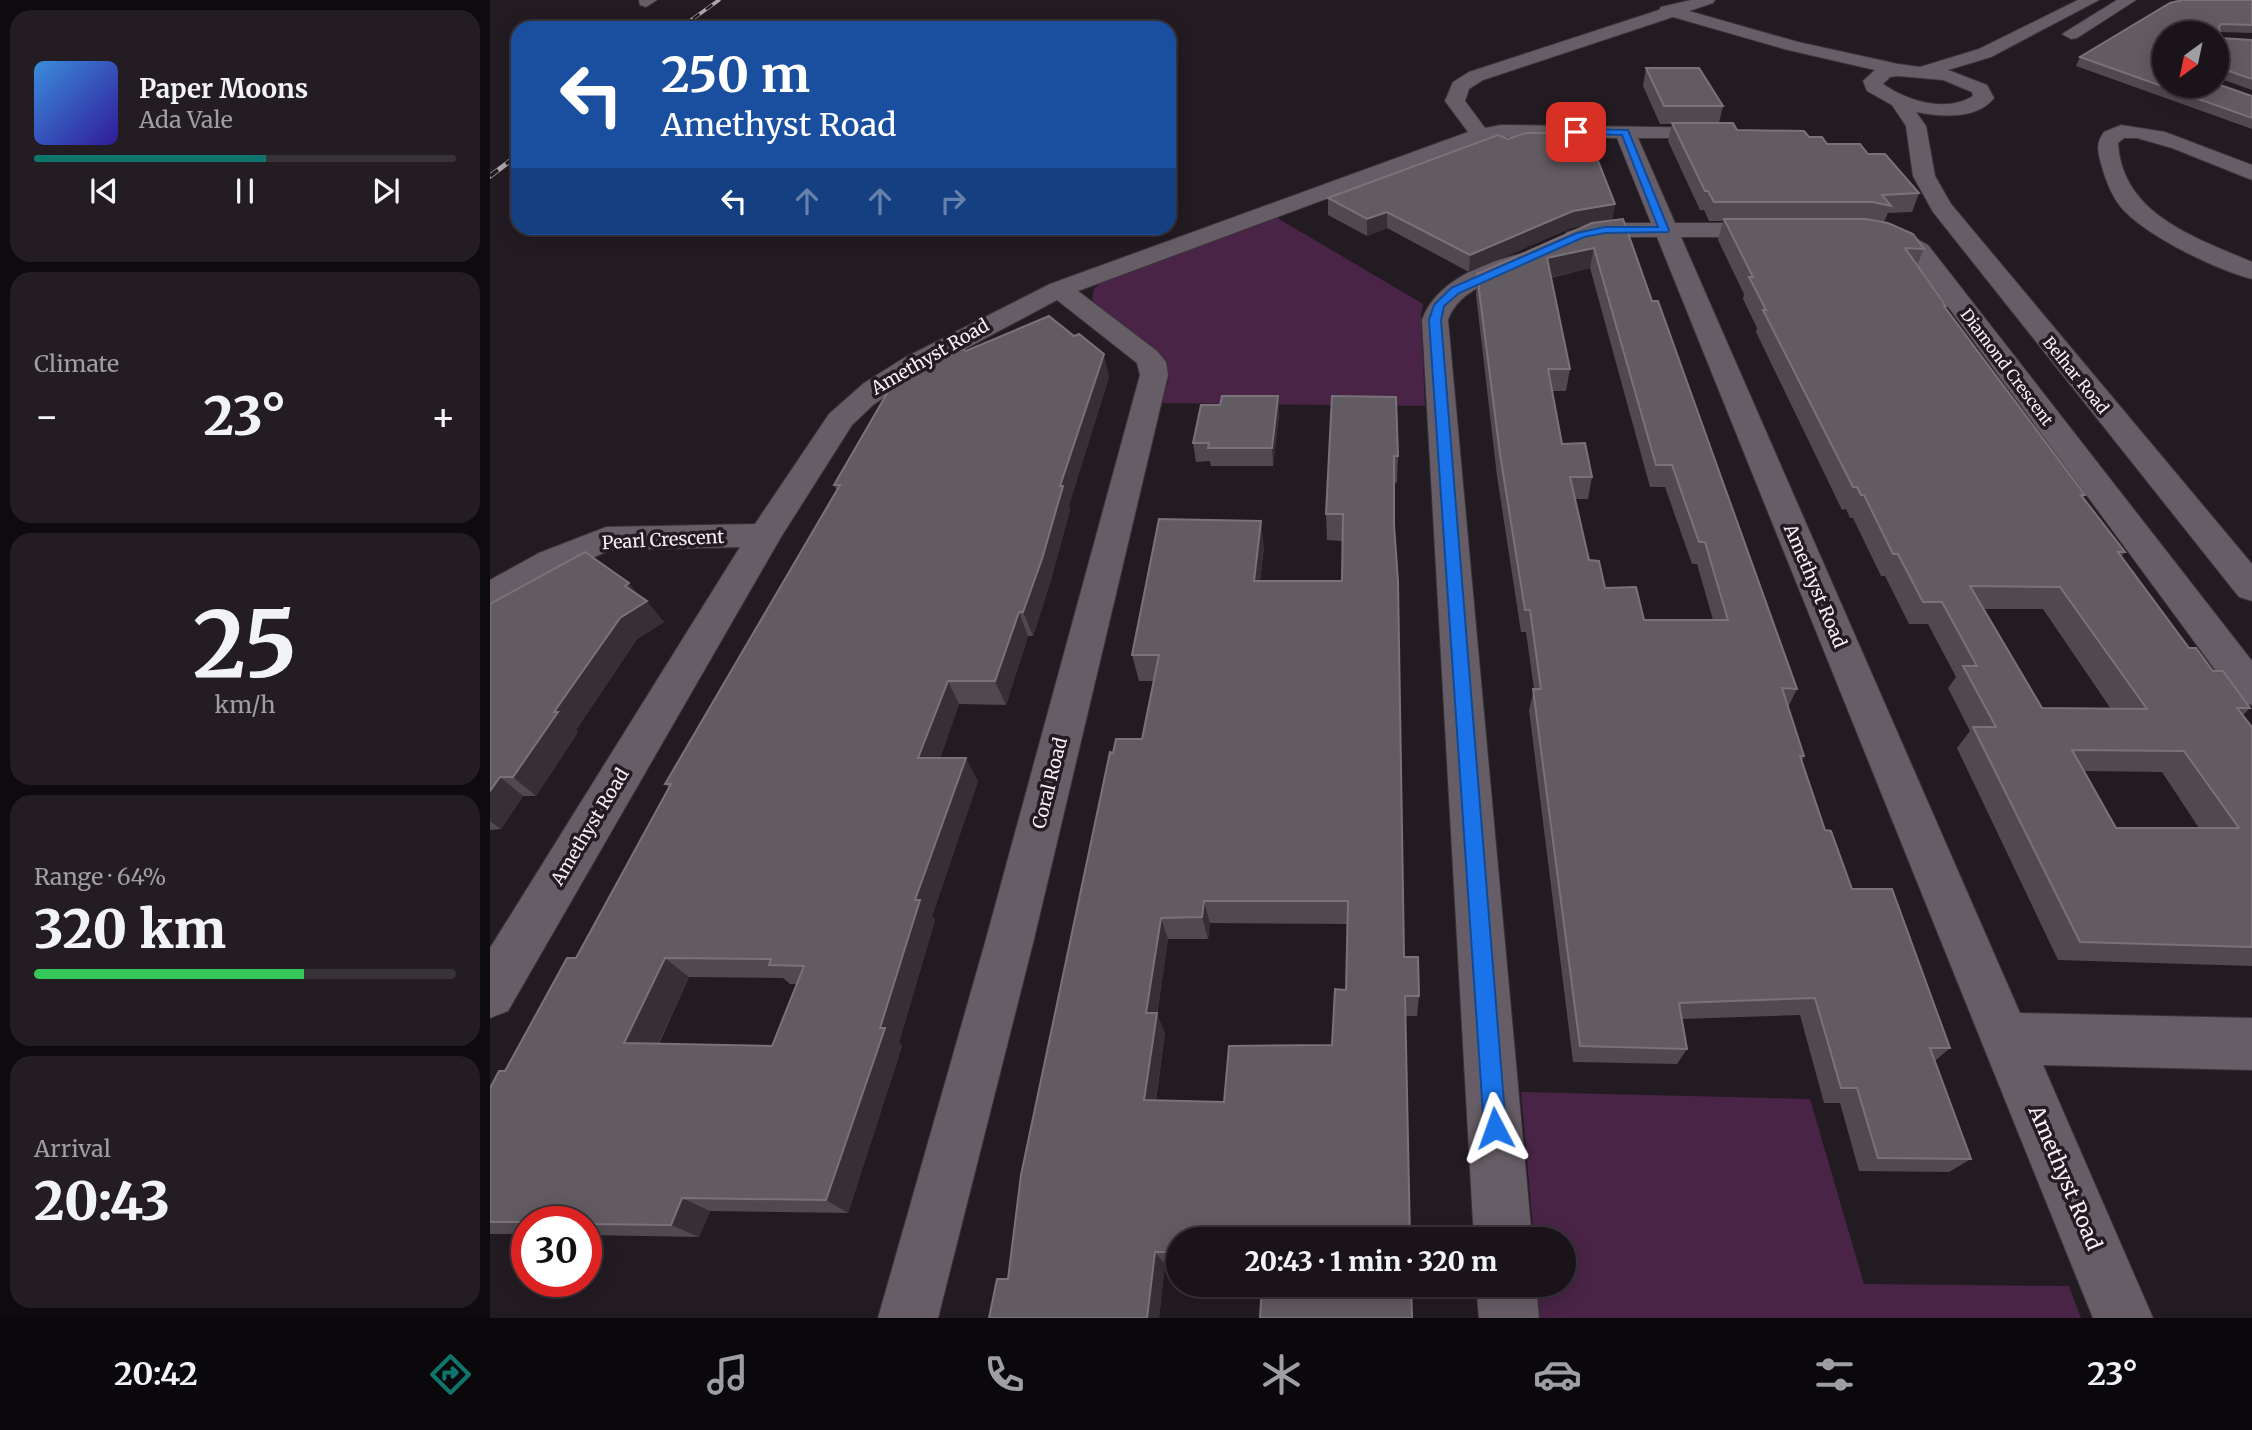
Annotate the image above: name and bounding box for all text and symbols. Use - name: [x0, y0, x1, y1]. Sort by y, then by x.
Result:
- north arrow: [2152, 21, 2230, 98]
- map controls: [2152, 21, 2229, 98]
- text: 250 m: [661, 44, 810, 105]
- icon: left: [546, 49, 637, 140]
- text: Paper Moons: [139, 72, 308, 105]
- pin: [1546, 102, 1606, 162]
- text: Ada Vale: [139, 105, 233, 134]
- text: Amethyst Road: [661, 105, 897, 145]
- icon: arrive: [1557, 113, 1595, 151]
- icon: previous: [85, 172, 123, 210]
- icon: pause: [226, 172, 264, 210]
- icon: next: [367, 172, 405, 210]
- icon: left: [715, 182, 753, 220]
- icon: ahead: [788, 182, 826, 220]
- icon: ahead: [861, 182, 899, 220]
- icon: right: [934, 182, 972, 220]
- street label: Diamond Crescent: [1957, 305, 2058, 430]
- street label: Amethyst Road: [866, 313, 993, 400]
- street label: Belhar Road: [2039, 332, 2113, 418]
- text: Climate: [34, 349, 119, 378]
- text: 23°: [204, 384, 287, 449]
- text: −: [34, 393, 59, 440]
- text: +: [431, 393, 456, 440]
- street label: Amethyst Road: [1779, 519, 1852, 651]
- street label: Pearl Crescent: [601, 525, 725, 554]
- text: 25: [193, 587, 297, 702]
- text: km/h: [215, 690, 275, 719]
- street label: Coral Road: [1027, 735, 1072, 831]
- street label: Amethyst Road: [545, 764, 634, 890]
- text: Range · 64%: [34, 862, 166, 891]
- text: 320 km: [34, 897, 226, 962]
- position arrow: [1458, 1091, 1532, 1165]
- street label: Amethyst Road: [2022, 1100, 2108, 1255]
- text: Arrival: [34, 1134, 111, 1163]
- text: 20:43: [34, 1169, 170, 1234]
- speed limit sign: 30: [511, 1206, 602, 1297]
- text: 20:43 · 1 min · 320 m: [1245, 1245, 1497, 1278]
- icon: directions: [426, 1350, 475, 1399]
- icon: music: [703, 1350, 752, 1399]
- icon: phone: [980, 1350, 1029, 1399]
- icon: climate: [1257, 1350, 1306, 1399]
- icon: car: [1533, 1350, 1582, 1399]
- icon: filters: [1810, 1350, 1859, 1399]
- text: 20:42: [114, 1354, 198, 1394]
- text: 23°: [2087, 1354, 2138, 1394]

